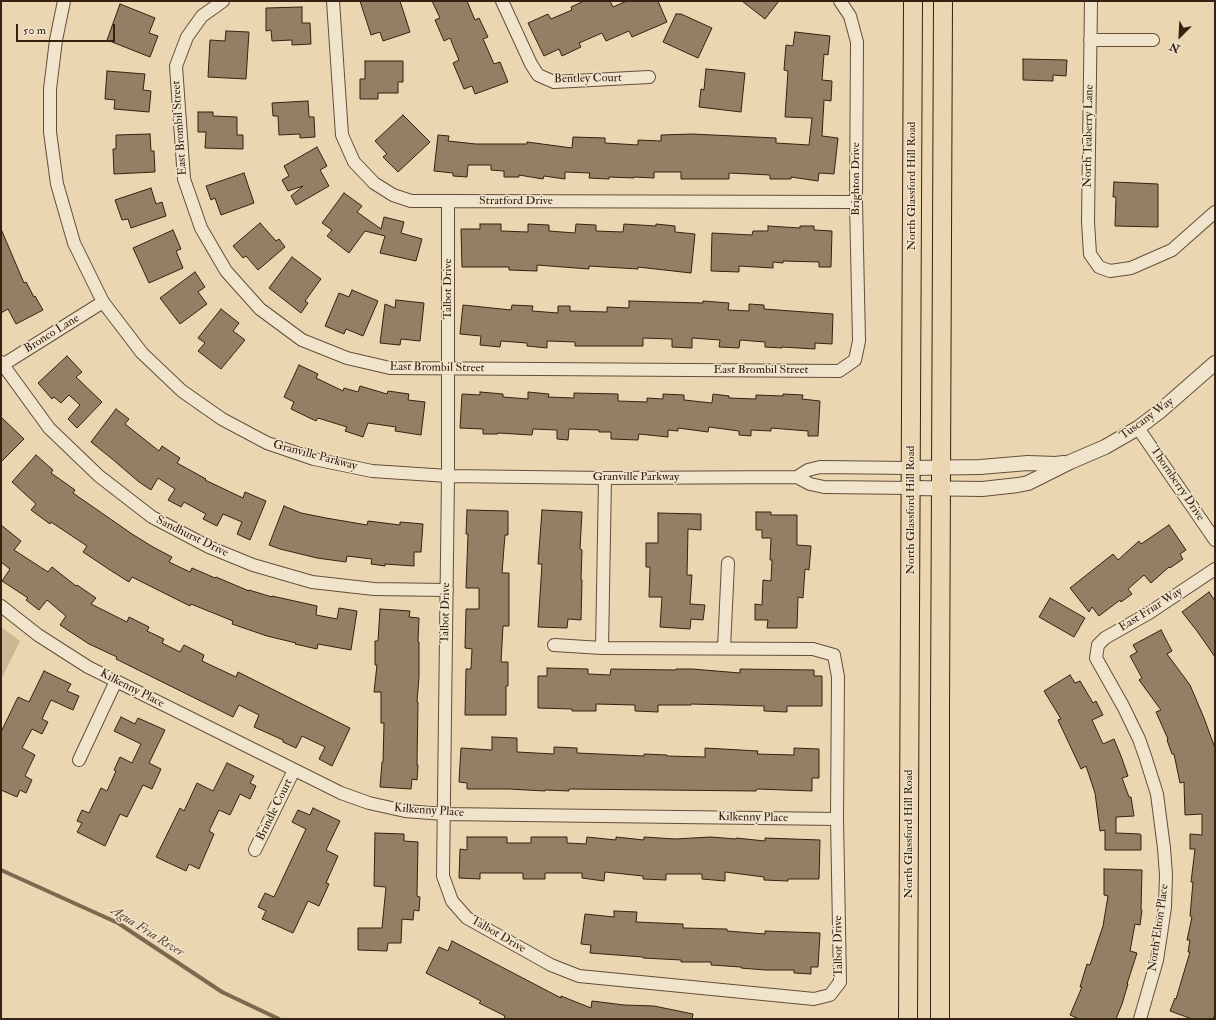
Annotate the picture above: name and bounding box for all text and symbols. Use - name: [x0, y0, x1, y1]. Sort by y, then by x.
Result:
- scale bar: [18, 16, 117, 42]
- north arrow: [1160, 16, 1200, 56]
- text: 50 m: [23, 23, 46, 38]
- text: N: [1168, 39, 1182, 55]
- street label: Bentley Court: [554, 71, 622, 87]
- street label: East Brombil Street: [170, 80, 190, 176]
- street label: North Teaberry Lane: [1081, 84, 1097, 188]
- street label: North Glassford Hill Road: [905, 122, 919, 250]
- street label: Brighton Drive: [849, 142, 863, 216]
- street label: Stratford Drive: [479, 194, 553, 208]
- street label: Talbot Drive: [441, 258, 455, 320]
- street label: Bronco Lane: [22, 311, 82, 357]
- street label: East Brombil Street: [389, 360, 485, 376]
- street label: East Brombil Street: [714, 363, 808, 377]
- street label: Tuscany Way: [1117, 395, 1177, 443]
- street label: Granville Parkway: [271, 438, 359, 474]
- street label: Thornberry Drive: [1147, 444, 1207, 524]
- street label: North Glassford Hill Road: [904, 446, 918, 574]
- street label: Granville Parkway: [593, 470, 679, 484]
- street label: Sandhurst Drive: [154, 513, 230, 561]
- street label: Talbot Drive: [438, 582, 454, 644]
- street label: East Friar Way: [1117, 585, 1185, 635]
- street label: Kilkenny Place: [97, 667, 167, 711]
- street label: North Glassford Hill Road: [902, 770, 916, 898]
- street label: Brindle Court: [254, 777, 296, 843]
- street label: Kilkenny Place: [394, 801, 464, 821]
- street label: Kilkenny Place: [718, 810, 788, 826]
- street label: North Elton Place: [1146, 883, 1172, 973]
- water label: Agua Fria River: [108, 903, 186, 961]
- street label: Talbot Drive: [468, 913, 528, 957]
- street label: Talbot Drive: [831, 915, 847, 977]

